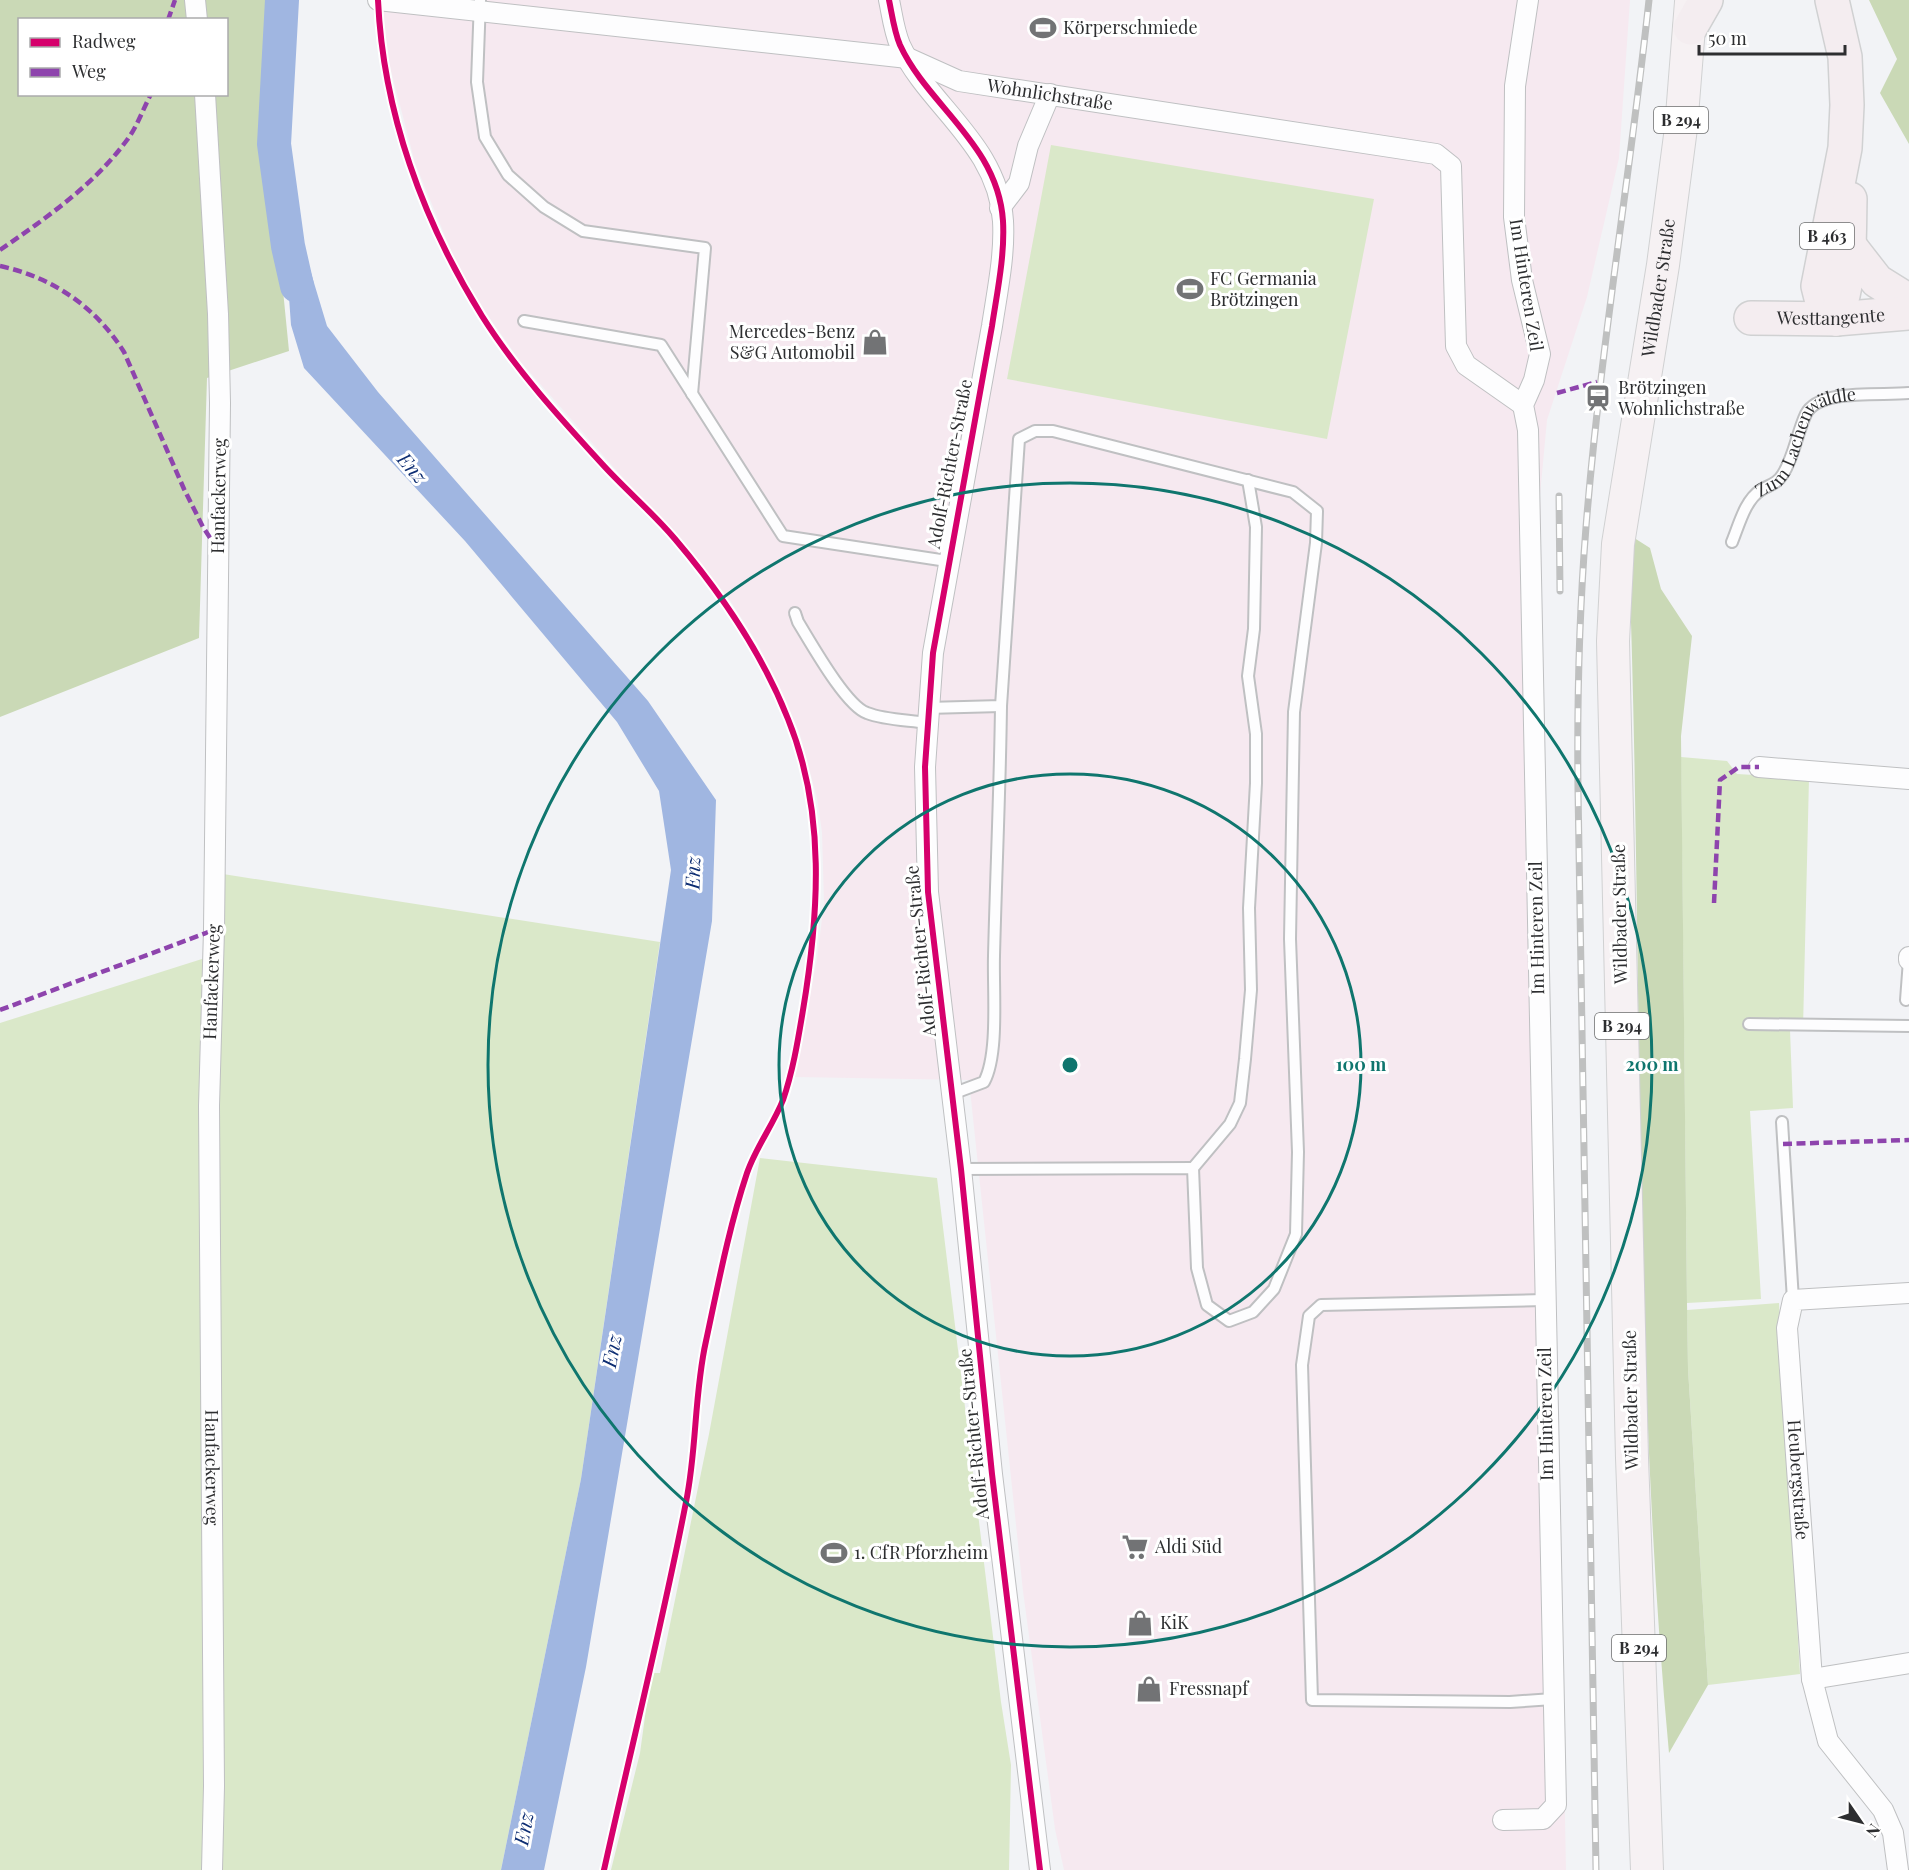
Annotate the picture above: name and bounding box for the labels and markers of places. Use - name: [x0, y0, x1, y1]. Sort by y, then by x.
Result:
- sports icon: Körperschmiede: [1028, 13, 1058, 43]
- place label: Körperschmiede: [1063, 15, 1198, 39]
- place label: FC Germania Brötzingen: [1210, 266, 1317, 311]
- sports icon: FC Germania Brötzingen: [1175, 274, 1205, 304]
- place label: Mercedes-Benz S&G Automobil: [729, 319, 855, 364]
- shop icon: Mercedes-Benz S&G Automobil: [860, 327, 890, 357]
- place label: Brötzingen Wohnlichstraße: [1617, 375, 1745, 420]
- station icon: Brötzingen Wohnlichstraße: [1583, 383, 1613, 413]
- centre of rings: [1060, 1055, 1080, 1075]
- supermarket icon: Aldi Süd: [1120, 1532, 1150, 1562]
- place label: Aldi Süd: [1154, 1534, 1223, 1558]
- sports icon: 1. CfR Pforzheim: [819, 1538, 849, 1568]
- place label: 1. CfR Pforzheim: [854, 1540, 988, 1564]
- shop icon: KiK: [1125, 1608, 1155, 1638]
- place label: KiK: [1160, 1610, 1189, 1634]
- shop icon: Fressnapf: [1134, 1674, 1164, 1704]
- place label: Fressnapf: [1169, 1676, 1250, 1700]

